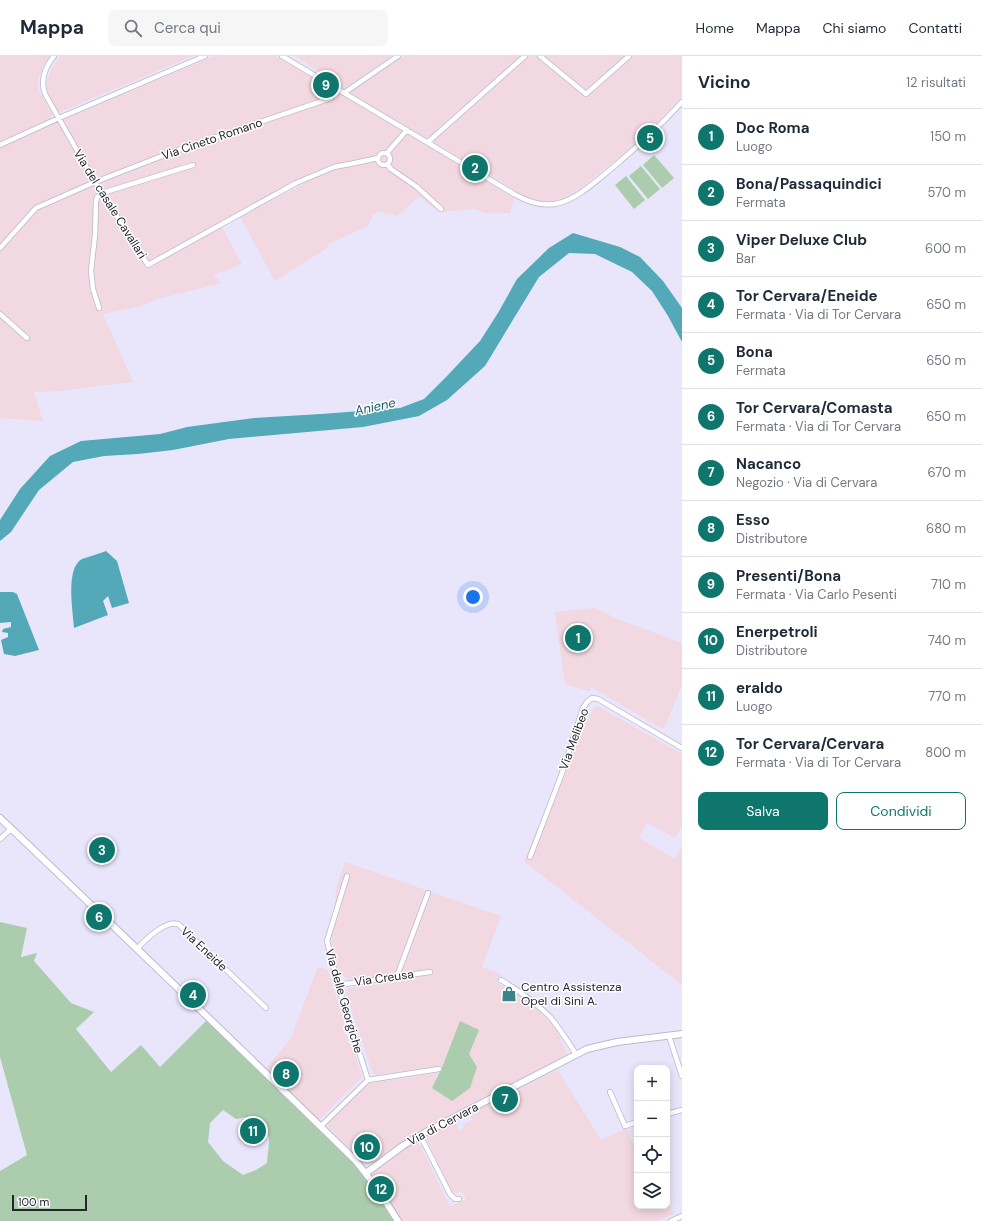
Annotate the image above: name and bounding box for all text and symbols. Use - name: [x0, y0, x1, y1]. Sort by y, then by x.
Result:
- search box: [108, 10, 388, 46]
- text: Mappa: [20, 15, 84, 40]
- icon: search: [122, 17, 144, 39]
- text: Cerca qui: [154, 18, 221, 38]
- text: Home: [696, 19, 734, 37]
- text: Mappa: [756, 19, 800, 37]
- text: Chi siamo: [822, 19, 886, 37]
- text: Contatti: [908, 19, 962, 37]
- pin: 9: [313, 70, 339, 100]
- text: Vicino: [698, 71, 751, 93]
- text: 12 risultati: [906, 74, 966, 91]
- street label: Via Cineto Romano: [159, 114, 265, 164]
- text: Doc Roma: [736, 118, 809, 138]
- pin: 5: [637, 123, 663, 153]
- text: 1: [709, 128, 713, 145]
- text: 150 m: [930, 128, 966, 145]
- text: Luogo: [736, 138, 772, 155]
- street label: Via del casale Cavallari: [70, 146, 150, 262]
- pin: 2: [462, 153, 488, 183]
- text: Bona/Passaquindici: [736, 174, 882, 194]
- text: 2: [707, 184, 715, 201]
- text: 570 m: [928, 184, 966, 201]
- text: Fermata: [736, 194, 786, 211]
- text: Viper Deluxe Club: [736, 230, 867, 250]
- text: 3: [707, 240, 715, 257]
- text: 600 m: [925, 240, 966, 257]
- text: Bar: [736, 250, 756, 267]
- text: Tor Cervara/Eneide: [736, 286, 878, 306]
- text: 4: [707, 296, 715, 313]
- text: 650 m: [926, 296, 966, 313]
- text: Fermata · Via di Tor Cervara: [736, 306, 901, 323]
- text: Bona: [736, 342, 773, 362]
- text: 5: [707, 352, 715, 369]
- text: 650 m: [926, 352, 966, 369]
- text: Fermata: [736, 362, 786, 379]
- water label: Aniene: [352, 394, 397, 419]
- text: Tor Cervara/Comasta: [736, 398, 893, 418]
- text: 6: [707, 408, 715, 425]
- text: 650 m: [926, 408, 966, 425]
- text: Fermata · Via di Tor Cervara: [736, 418, 901, 435]
- text: Nacanco: [736, 454, 801, 474]
- text: 7: [708, 464, 714, 481]
- text: 670 m: [927, 464, 966, 481]
- text: Negozio · Via di Cervara: [736, 474, 877, 491]
- text: Esso: [736, 510, 770, 530]
- text: 8: [707, 520, 715, 537]
- text: 680 m: [926, 520, 966, 537]
- text: Distributore: [736, 530, 808, 547]
- text: Presenti/Bona: [736, 566, 841, 586]
- text: 9: [707, 576, 715, 593]
- text: 710 m: [931, 576, 966, 593]
- text: Fermata · Via Carlo Pesenti: [736, 586, 897, 603]
- your location: [463, 587, 483, 607]
- text: Enerpetroli: [736, 622, 818, 642]
- pin: 1: [565, 623, 591, 653]
- text: 10: [704, 632, 718, 649]
- text: 740 m: [928, 632, 966, 649]
- text: Distributore: [736, 642, 808, 659]
- text: eraldo: [736, 678, 783, 698]
- text: 11: [706, 688, 716, 705]
- text: 770 m: [928, 688, 966, 705]
- text: Luogo: [736, 698, 772, 715]
- street label: Via Melibeo: [555, 706, 593, 772]
- text: Tor Cervara/Cervara: [736, 734, 884, 754]
- text: 12: [705, 744, 717, 761]
- text: 800 m: [925, 744, 966, 761]
- text: Fermata · Via di Tor Cervara: [736, 754, 901, 771]
- button: Salva: [698, 792, 828, 830]
- button: Condividi: [836, 792, 966, 830]
- pin: 3: [89, 835, 115, 865]
- pin: 6: [86, 902, 112, 932]
- street label: Via Eneide: [177, 923, 231, 975]
- street label: Via delle Georgiche: [321, 947, 367, 1055]
- street label: Via Creusa: [353, 966, 415, 990]
- place label: Centro Assistenza Opel di Sini A.: [521, 979, 621, 1009]
- pin: 4: [180, 980, 206, 1010]
- shop icon: Centro Assistenza Opel di Sini A.: [500, 985, 518, 1003]
- pin: 8: [273, 1059, 299, 1089]
- map controls: [634, 1065, 670, 1209]
- button: +: [634, 1065, 670, 1101]
- pin: 7: [492, 1084, 518, 1114]
- street label: Via di Cervara: [405, 1099, 481, 1149]
- button: −: [634, 1101, 670, 1137]
- pin: 11: [240, 1116, 266, 1146]
- pin: 10: [354, 1132, 380, 1162]
- button: locate: [634, 1137, 670, 1173]
- button: layers: [634, 1173, 670, 1209]
- pin: 12: [368, 1174, 394, 1204]
- scale bar: [12, 1193, 87, 1212]
- text: 100 m: [18, 1195, 49, 1209]

